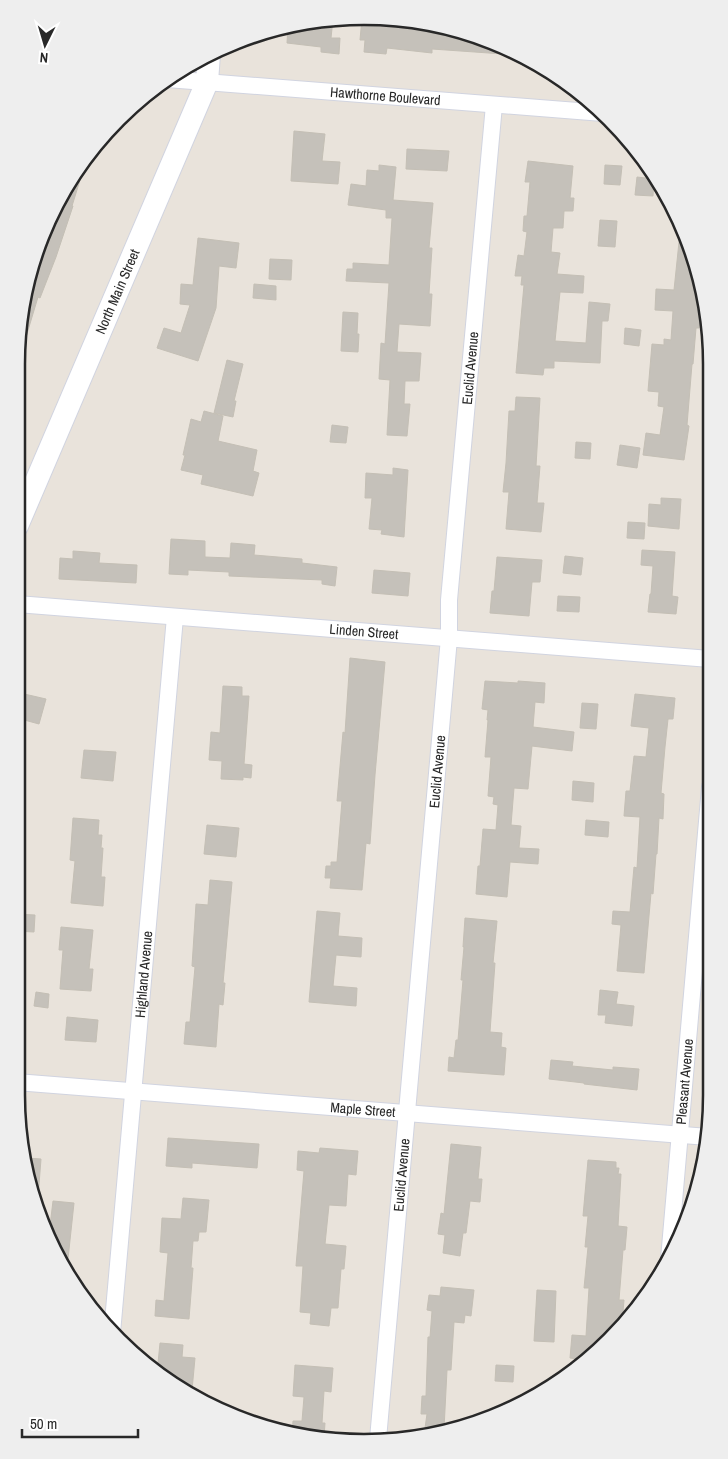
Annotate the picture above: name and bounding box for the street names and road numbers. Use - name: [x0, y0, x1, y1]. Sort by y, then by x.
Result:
- street label: Hawthorne Boulevard: [330, 83, 441, 109]
- street label: North Main Street: [91, 246, 143, 337]
- street label: Euclid Avenue: [458, 331, 482, 405]
- street label: Linden Street: [329, 620, 399, 643]
- street label: Euclid Avenue: [425, 734, 449, 809]
- street label: Highland Avenue: [131, 930, 156, 1019]
- street label: Pleasant Avenue: [672, 1038, 697, 1125]
- street label: Maple Street: [330, 1098, 396, 1121]
- street label: Euclid Avenue: [389, 1138, 414, 1212]

